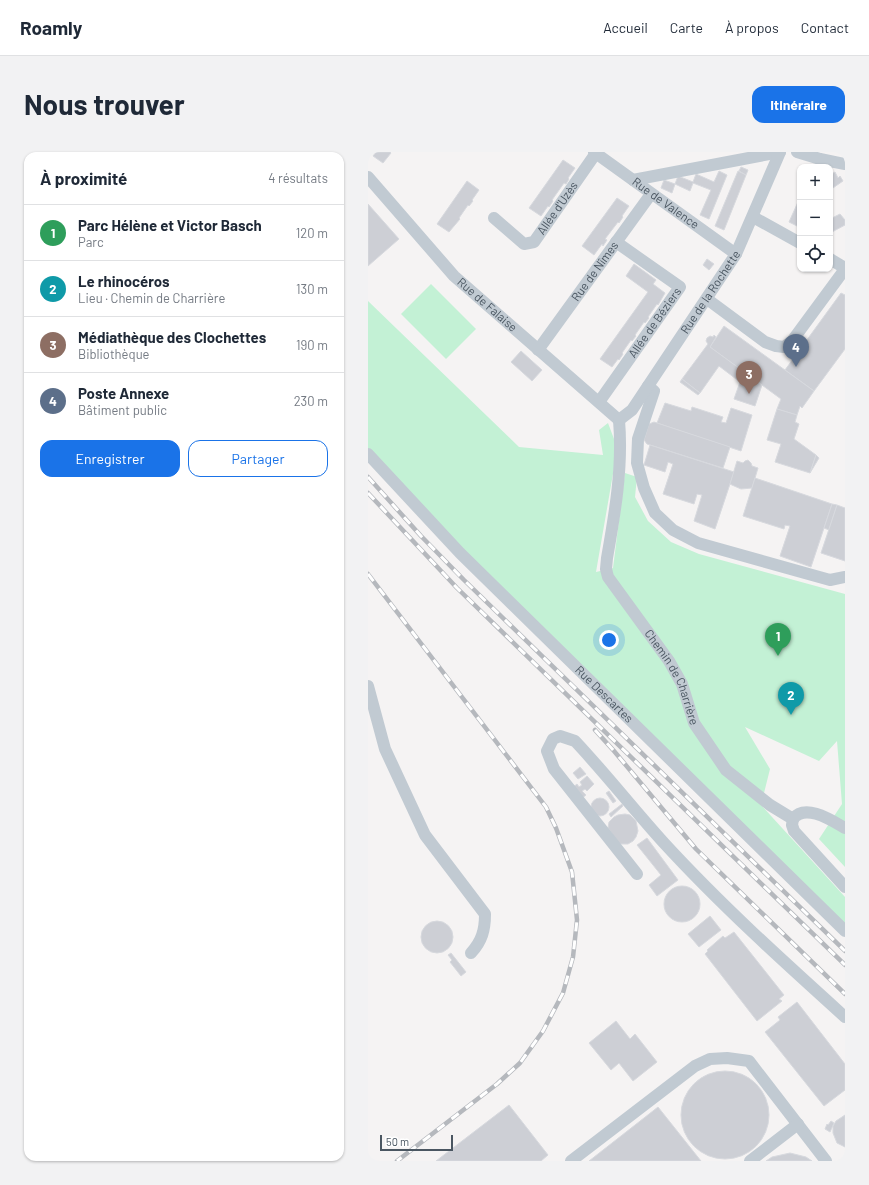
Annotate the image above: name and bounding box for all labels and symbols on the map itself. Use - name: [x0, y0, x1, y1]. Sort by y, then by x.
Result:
- street label: Rue de Valence: [630, 174, 702, 231]
- street label: Allée d'Uzès: [533, 178, 580, 237]
- street label: Rue de Nîmes: [568, 238, 621, 304]
- street label: Rue de la Rochette: [677, 247, 742, 336]
- street label: Rue de Falaise: [455, 274, 520, 334]
- street label: Allée de Béziers: [625, 284, 684, 360]
- pin: 4: [783, 334, 809, 367]
- pin: 3: [736, 361, 762, 394]
- pin: 1: [765, 623, 791, 656]
- street label: Chemin de Charrière: [642, 626, 702, 727]
- your location: [599, 630, 619, 650]
- street label: Rue Descartes: [573, 662, 637, 725]
- pin: 2: [778, 682, 804, 715]
- scale bar: [380, 1133, 453, 1152]

